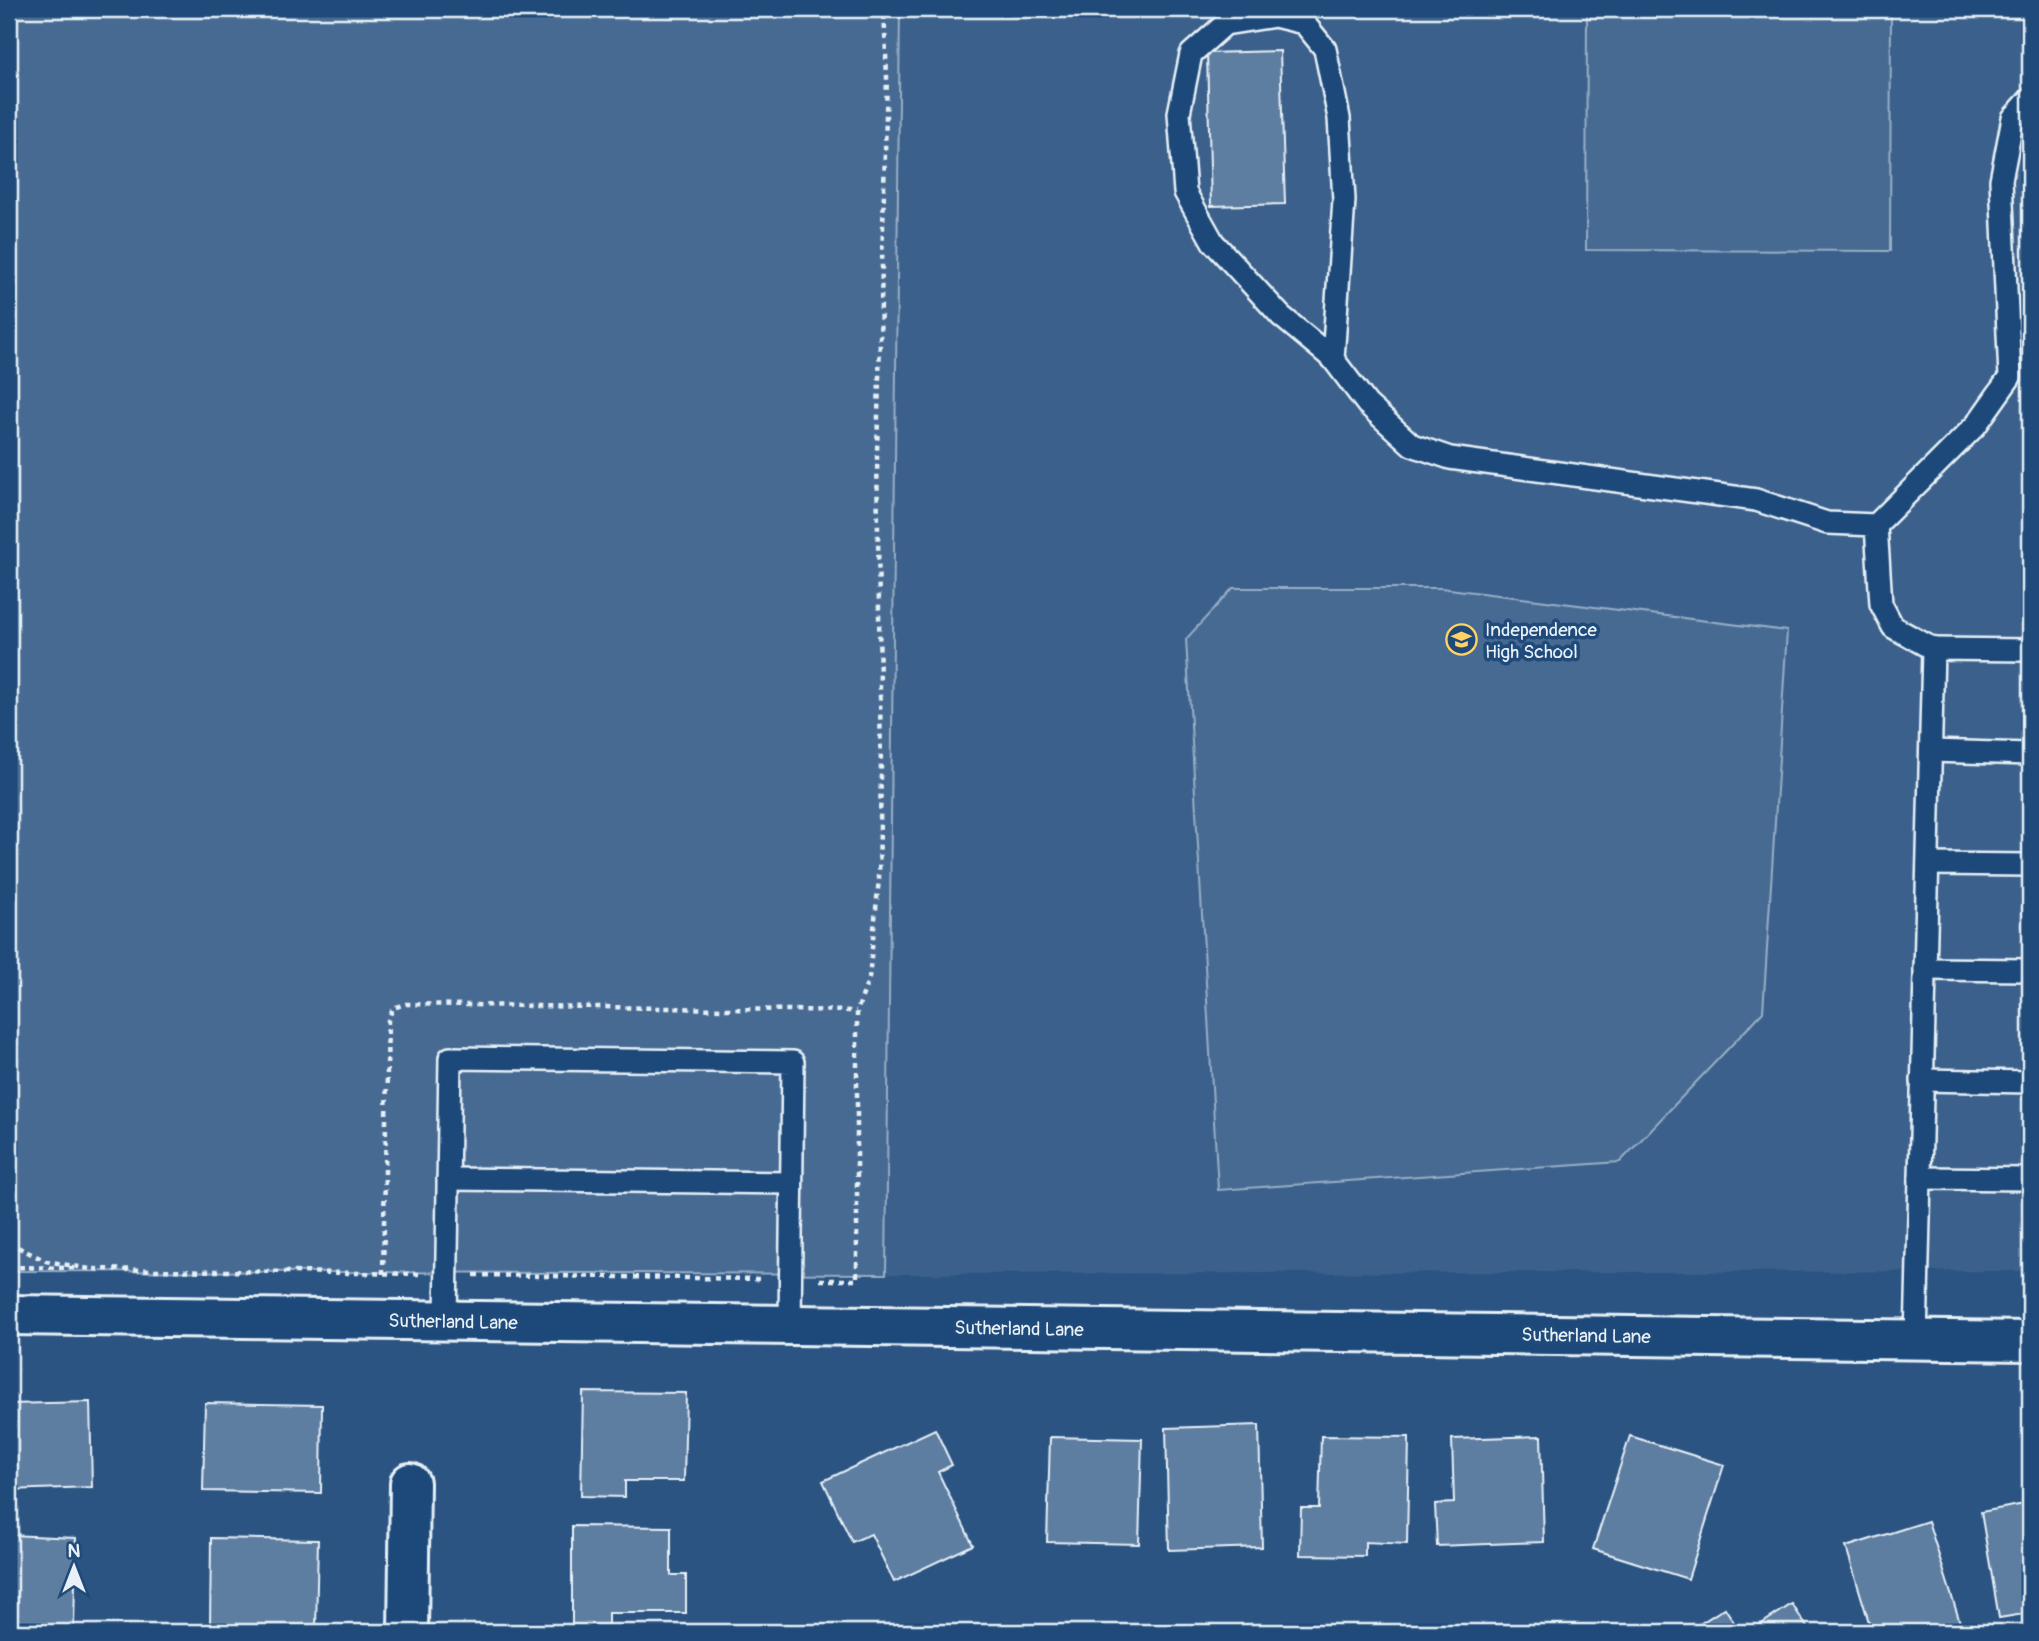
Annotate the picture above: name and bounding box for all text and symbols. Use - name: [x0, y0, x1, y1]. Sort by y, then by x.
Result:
- place label: Independence High School: [1485, 618, 1598, 664]
- school or university icon: Independence High School: [1445, 623, 1479, 657]
- street label: Sutherland Lane: [388, 1309, 519, 1335]
- street label: Sutherland Lane: [954, 1316, 1085, 1342]
- street label: Sutherland Lane: [1521, 1323, 1652, 1349]
- north arrow: [38, 1532, 108, 1602]
- text: N: [68, 1539, 81, 1563]

